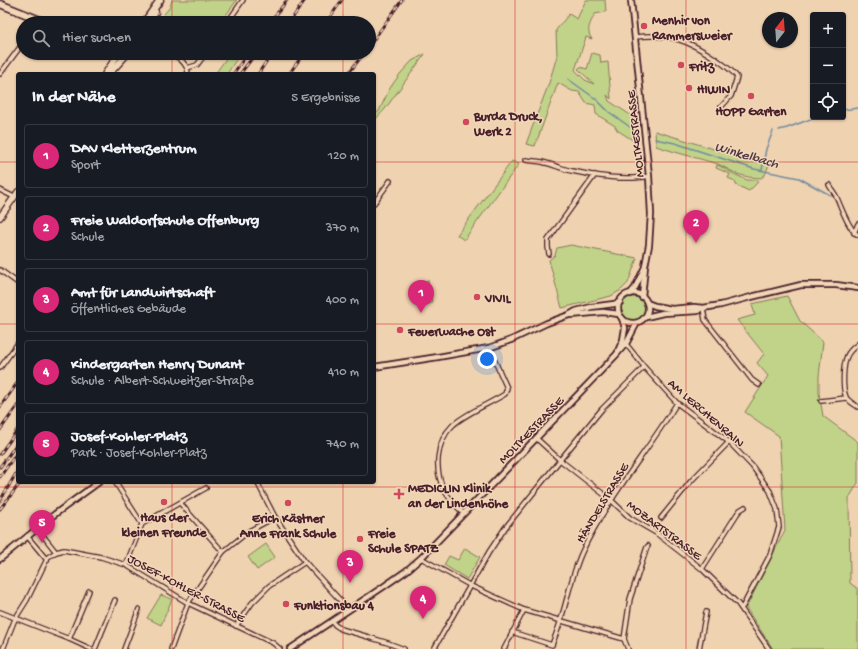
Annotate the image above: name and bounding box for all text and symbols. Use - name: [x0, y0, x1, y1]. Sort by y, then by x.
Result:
- north arrow: [762, 12, 798, 48]
- map controls: [810, 12, 846, 120]
- button: +: [810, 12, 846, 48]
- place label: Menhir von Rammersweier: [651, 14, 733, 44]
- search box: [16, 16, 376, 60]
- marker: Menhir von Rammersweier: [639, 21, 649, 31]
- icon: search: [30, 27, 52, 49]
- text: Hier suchen: [62, 29, 131, 47]
- button: −: [810, 48, 846, 84]
- marker: Fritz: [676, 60, 686, 70]
- place label: Fritz: [688, 60, 715, 75]
- marker: HIWIN: [684, 83, 694, 93]
- place label: HIWIN: [697, 83, 731, 98]
- button: locate: [810, 84, 846, 120]
- text: In der Nähe: [32, 88, 115, 108]
- street label: MOLTKESTRASSE: [624, 89, 649, 178]
- text: 5 Ergebnisse: [291, 91, 360, 106]
- marker: HOPP Garten: [746, 91, 756, 101]
- place label: HOPP Garten: [716, 105, 787, 120]
- place label: Burda Druck, Werk 2: [473, 110, 543, 140]
- marker: Burda Druck, Werk 2: [461, 117, 471, 127]
- water label: Winkelbach: [712, 139, 781, 174]
- text: DAV Kletterzentrum: [71, 140, 197, 158]
- text: 1: [43, 149, 49, 164]
- text: 120 m: [328, 149, 359, 164]
- text: Sport: [71, 158, 100, 173]
- pin: 2: [683, 210, 709, 243]
- text: Freie Waldorfschule Offenburg: [71, 212, 259, 230]
- text: 2: [43, 221, 49, 236]
- text: 370 m: [326, 221, 359, 236]
- text: Schule: [71, 230, 104, 245]
- pin: 1: [408, 280, 434, 313]
- text: Amt für Landwirtschaft: [71, 284, 214, 302]
- marker: VIVIL: [472, 292, 482, 302]
- place label: VIVIL: [484, 292, 512, 307]
- text: 3: [43, 293, 49, 308]
- text: 400 m: [326, 293, 359, 308]
- text: Öffentliches Gebäude: [71, 302, 186, 317]
- marker: Feuerwache Ost: [395, 325, 405, 335]
- place label: Feuerwache Ost: [407, 325, 497, 340]
- your location: [477, 349, 497, 369]
- text: Kindergarten Henry Dunant: [71, 356, 243, 374]
- text: 4: [43, 365, 49, 380]
- text: 410 m: [328, 365, 359, 380]
- text: Schule · Albert-Schweitzer-Straße: [71, 374, 254, 389]
- street label: AM LERCHENRAIN: [664, 377, 747, 451]
- street label: MOLTKESTRASSE: [496, 393, 568, 467]
- text: Josef-Kohler-Platz: [71, 428, 187, 446]
- text: 5: [43, 437, 49, 452]
- text: 740 m: [326, 437, 359, 452]
- text: Park · Josef-Kohler-Platz: [71, 446, 207, 461]
- street label: HÄNDELSTRASSE: [573, 459, 633, 546]
- place label: MEDICLIN Klinik an der Lindenhöhe: [407, 482, 509, 512]
- marker: MEDICLIN Klinik an der Lindenhöhe: [393, 488, 405, 500]
- marker: Haus der kleinen Freunde: [159, 497, 169, 507]
- marker: Erich Kästner Anne Frank Schule: [283, 498, 293, 508]
- street label: MOZARTSTRASSE: [623, 498, 705, 565]
- pin: 5: [29, 510, 55, 543]
- place label: Haus der kleinen Freunde: [122, 511, 208, 541]
- place label: Erich Kästner Anne Frank Schule: [239, 512, 338, 542]
- place label: Freie Schule SPATZ: [367, 527, 439, 557]
- marker: Freie Schule SPATZ: [355, 534, 365, 544]
- pin: 3: [337, 550, 363, 583]
- street label: JOSEF-KOHLER-STRASSE: [124, 552, 248, 627]
- pin: 4: [410, 586, 436, 619]
- marker: Funktionsbau 4: [281, 599, 291, 609]
- place label: Funktionsbau 4: [293, 599, 375, 614]

